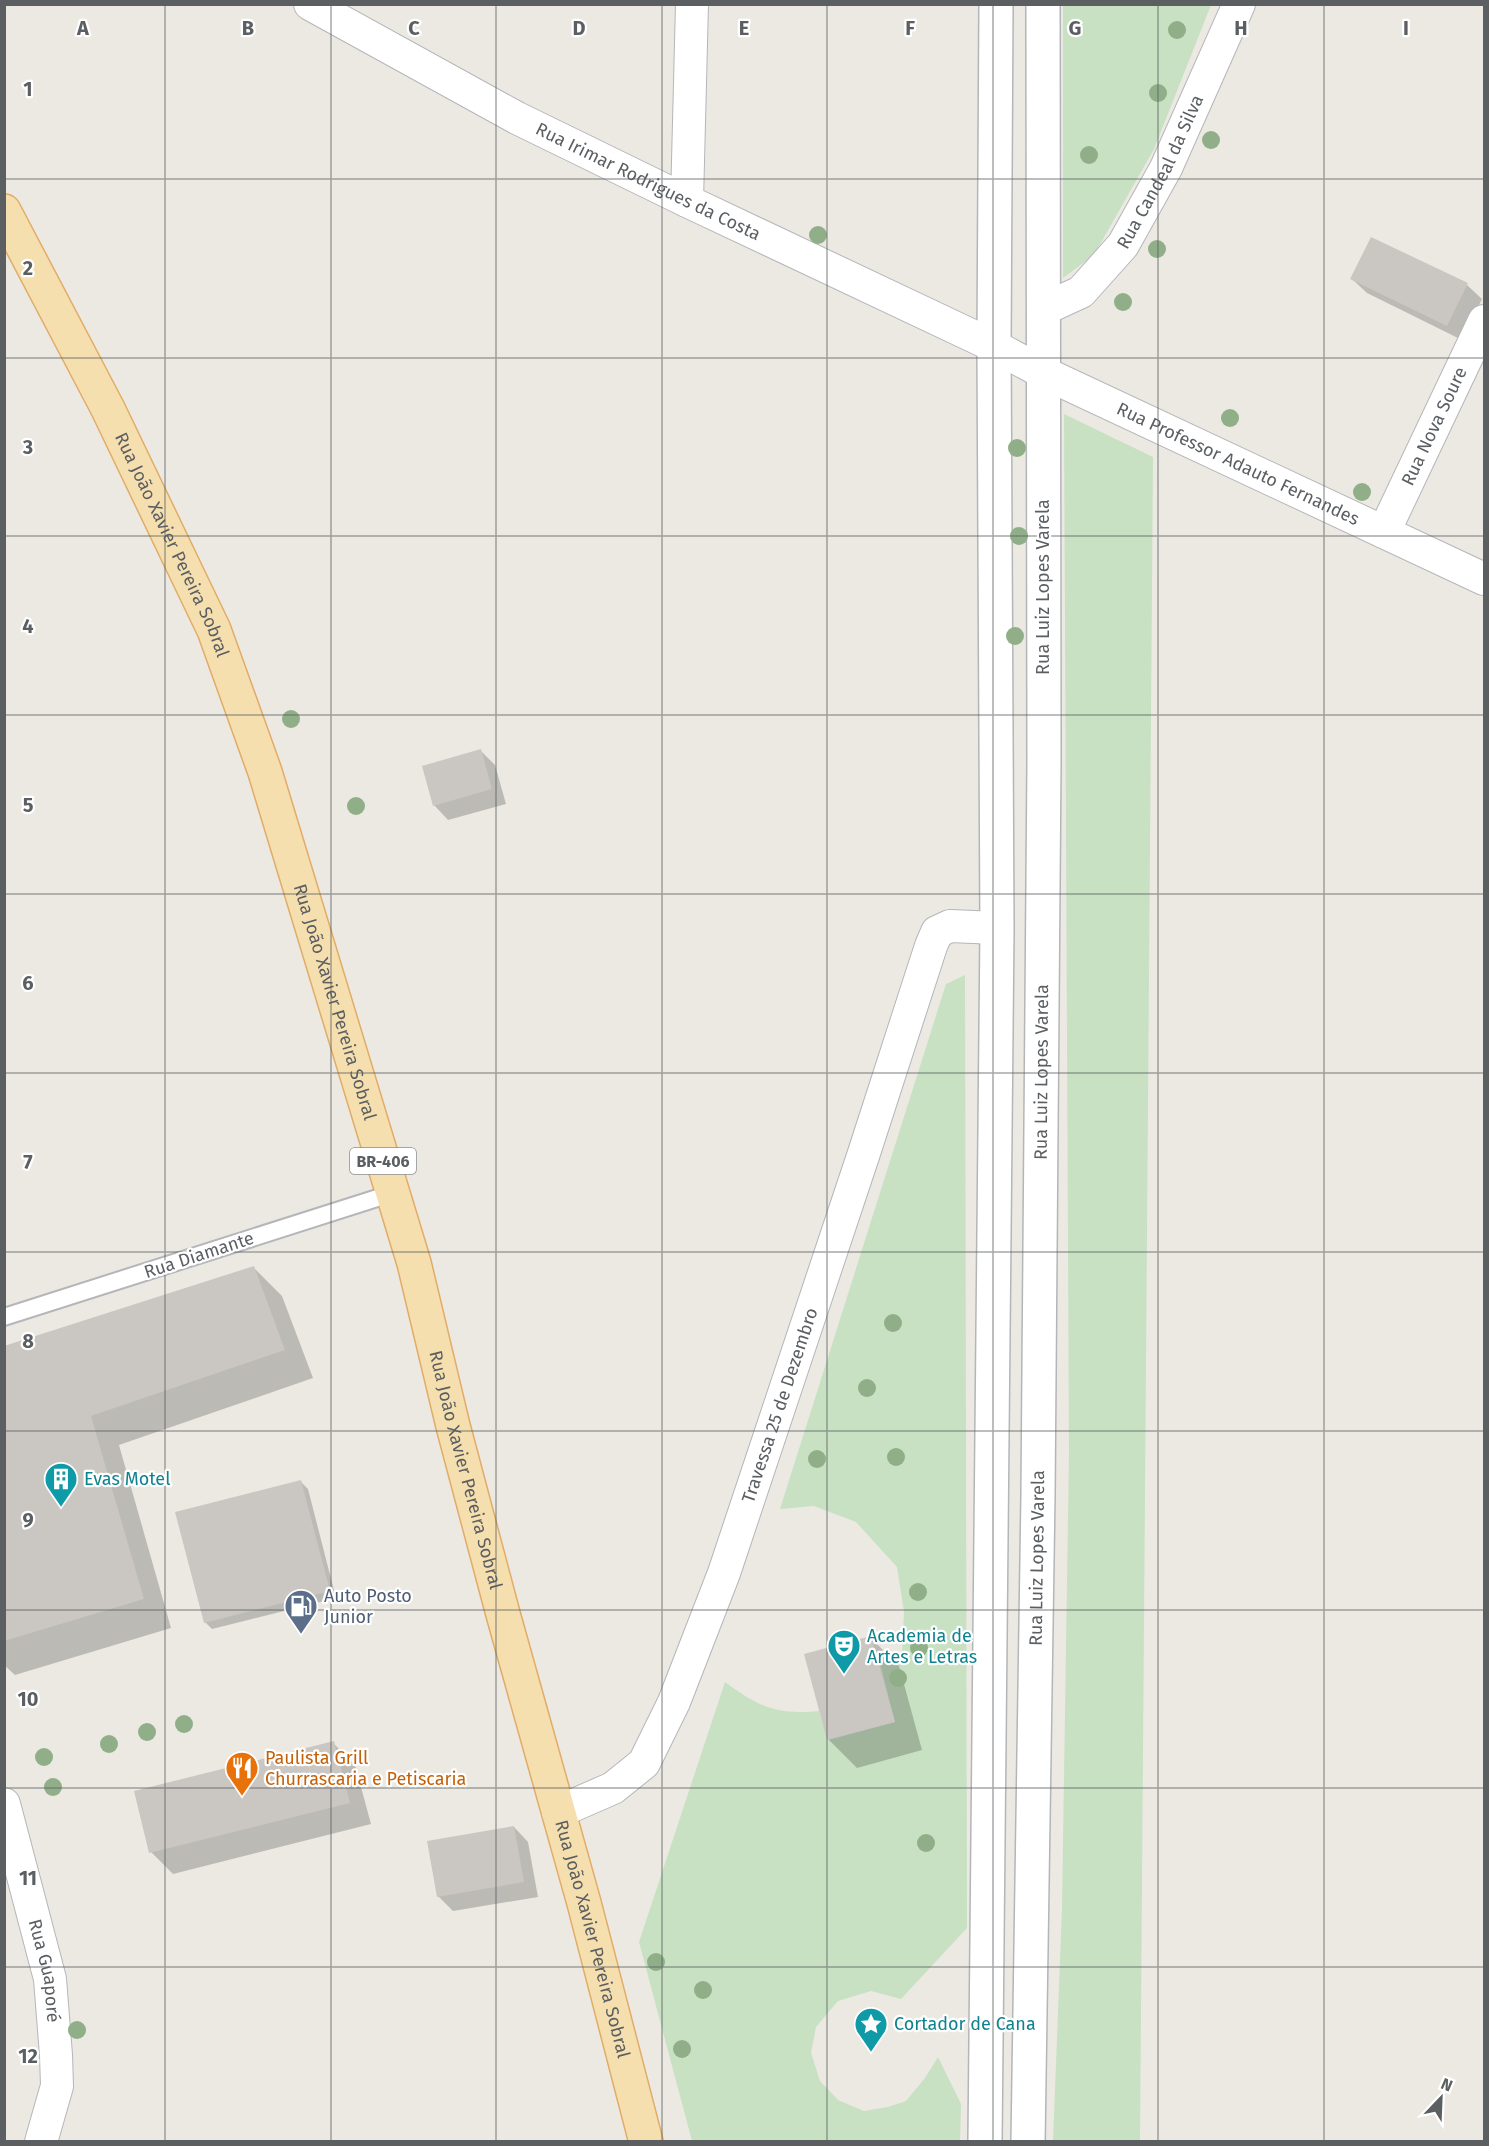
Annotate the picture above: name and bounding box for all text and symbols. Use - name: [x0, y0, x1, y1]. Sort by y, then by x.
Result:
- text: A: [76, 16, 90, 40]
- text: B: [242, 16, 254, 40]
- text: C: [408, 16, 420, 40]
- text: D: [572, 16, 586, 40]
- text: E: [739, 16, 749, 40]
- text: F: [905, 16, 915, 40]
- text: G: [1069, 16, 1081, 40]
- text: H: [1234, 16, 1248, 40]
- text: I: [1403, 16, 1409, 40]
- text: 1: [23, 77, 33, 101]
- street label: Rua Candeal da Silva: [1112, 91, 1208, 253]
- street label: Rua Irimar Rodrigues da Costa: [532, 118, 764, 245]
- text: 2: [23, 256, 33, 280]
- street label: Rua Nova Soure: [1397, 363, 1472, 489]
- street label: Rua Professor Adauto Fernandes: [1113, 398, 1363, 530]
- street label: Rua João Xavier Pereira Sobral: [110, 429, 234, 660]
- text: 3: [22, 435, 33, 459]
- street label: Rua Luiz Lopes Varela: [1032, 499, 1054, 675]
- text: 4: [22, 614, 34, 638]
- text: 5: [23, 793, 34, 817]
- street label: Rua João Xavier Pereira Sobral: [289, 881, 381, 1123]
- text: 6: [22, 971, 34, 995]
- street label: Rua Luiz Lopes Varela: [1030, 984, 1053, 1160]
- road number: BR-406: [350, 1148, 416, 1174]
- text: 7: [23, 1150, 33, 1174]
- street label: Rua Diamante: [141, 1227, 257, 1283]
- street label: Travessa 25 de Dezembro: [737, 1305, 823, 1506]
- text: 8: [22, 1329, 34, 1353]
- street label: Rua João Xavier Pereira Sobral: [424, 1348, 507, 1592]
- building icon: Evas Motel: [43, 1461, 79, 1508]
- place label: Evas Motel: [84, 1468, 170, 1490]
- street label: Rua Luiz Lopes Varela: [1025, 1470, 1049, 1646]
- text: 9: [22, 1508, 34, 1532]
- place label: Auto Posto Junior: [324, 1585, 412, 1628]
- fuel station icon: Auto Posto Junior: [283, 1588, 319, 1635]
- place label: Academia de Artes e Letras: [867, 1625, 977, 1668]
- theatre icon: Academia de Artes e Letras: [826, 1628, 862, 1675]
- text: 10: [18, 1687, 38, 1711]
- place label: Paulista Grill Churrascaria e Petiscaria: [265, 1747, 466, 1790]
- restaurant icon: Paulista Grill Churrascaria e Petiscaria: [224, 1750, 260, 1797]
- street label: Rua João Xavier Pereira Sobral: [550, 1817, 635, 2060]
- text: 11: [19, 1866, 37, 1890]
- street label: Rua Guaporé: [24, 1917, 64, 2023]
- place icon: Cortador de Cana: [853, 2006, 889, 2053]
- place label: Cortador de Cana: [894, 2013, 1036, 2035]
- text: 12: [18, 2044, 38, 2068]
- north arrow: [1411, 2068, 1471, 2128]
- text: N: [1438, 2074, 1455, 2095]

